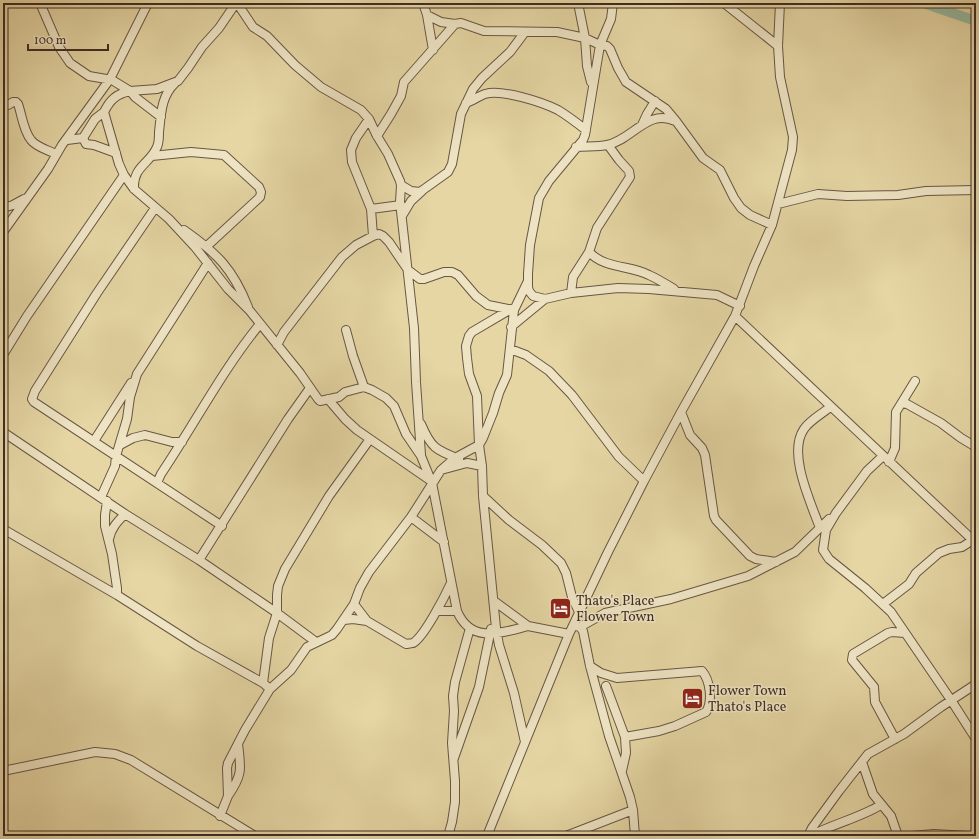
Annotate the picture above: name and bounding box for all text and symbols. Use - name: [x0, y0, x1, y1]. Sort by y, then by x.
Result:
- scale bar: [28, 26, 108, 52]
- text: 100 m: [34, 33, 67, 49]
- place label: Thato's Place Flower Town: [576, 592, 655, 627]
- hotel icon: Thato's Place Flower Town: [548, 596, 574, 622]
- place label: Flower Town Thato's Place: [708, 682, 787, 717]
- hotel icon: Flower Town Thato's Place: [679, 686, 705, 712]

